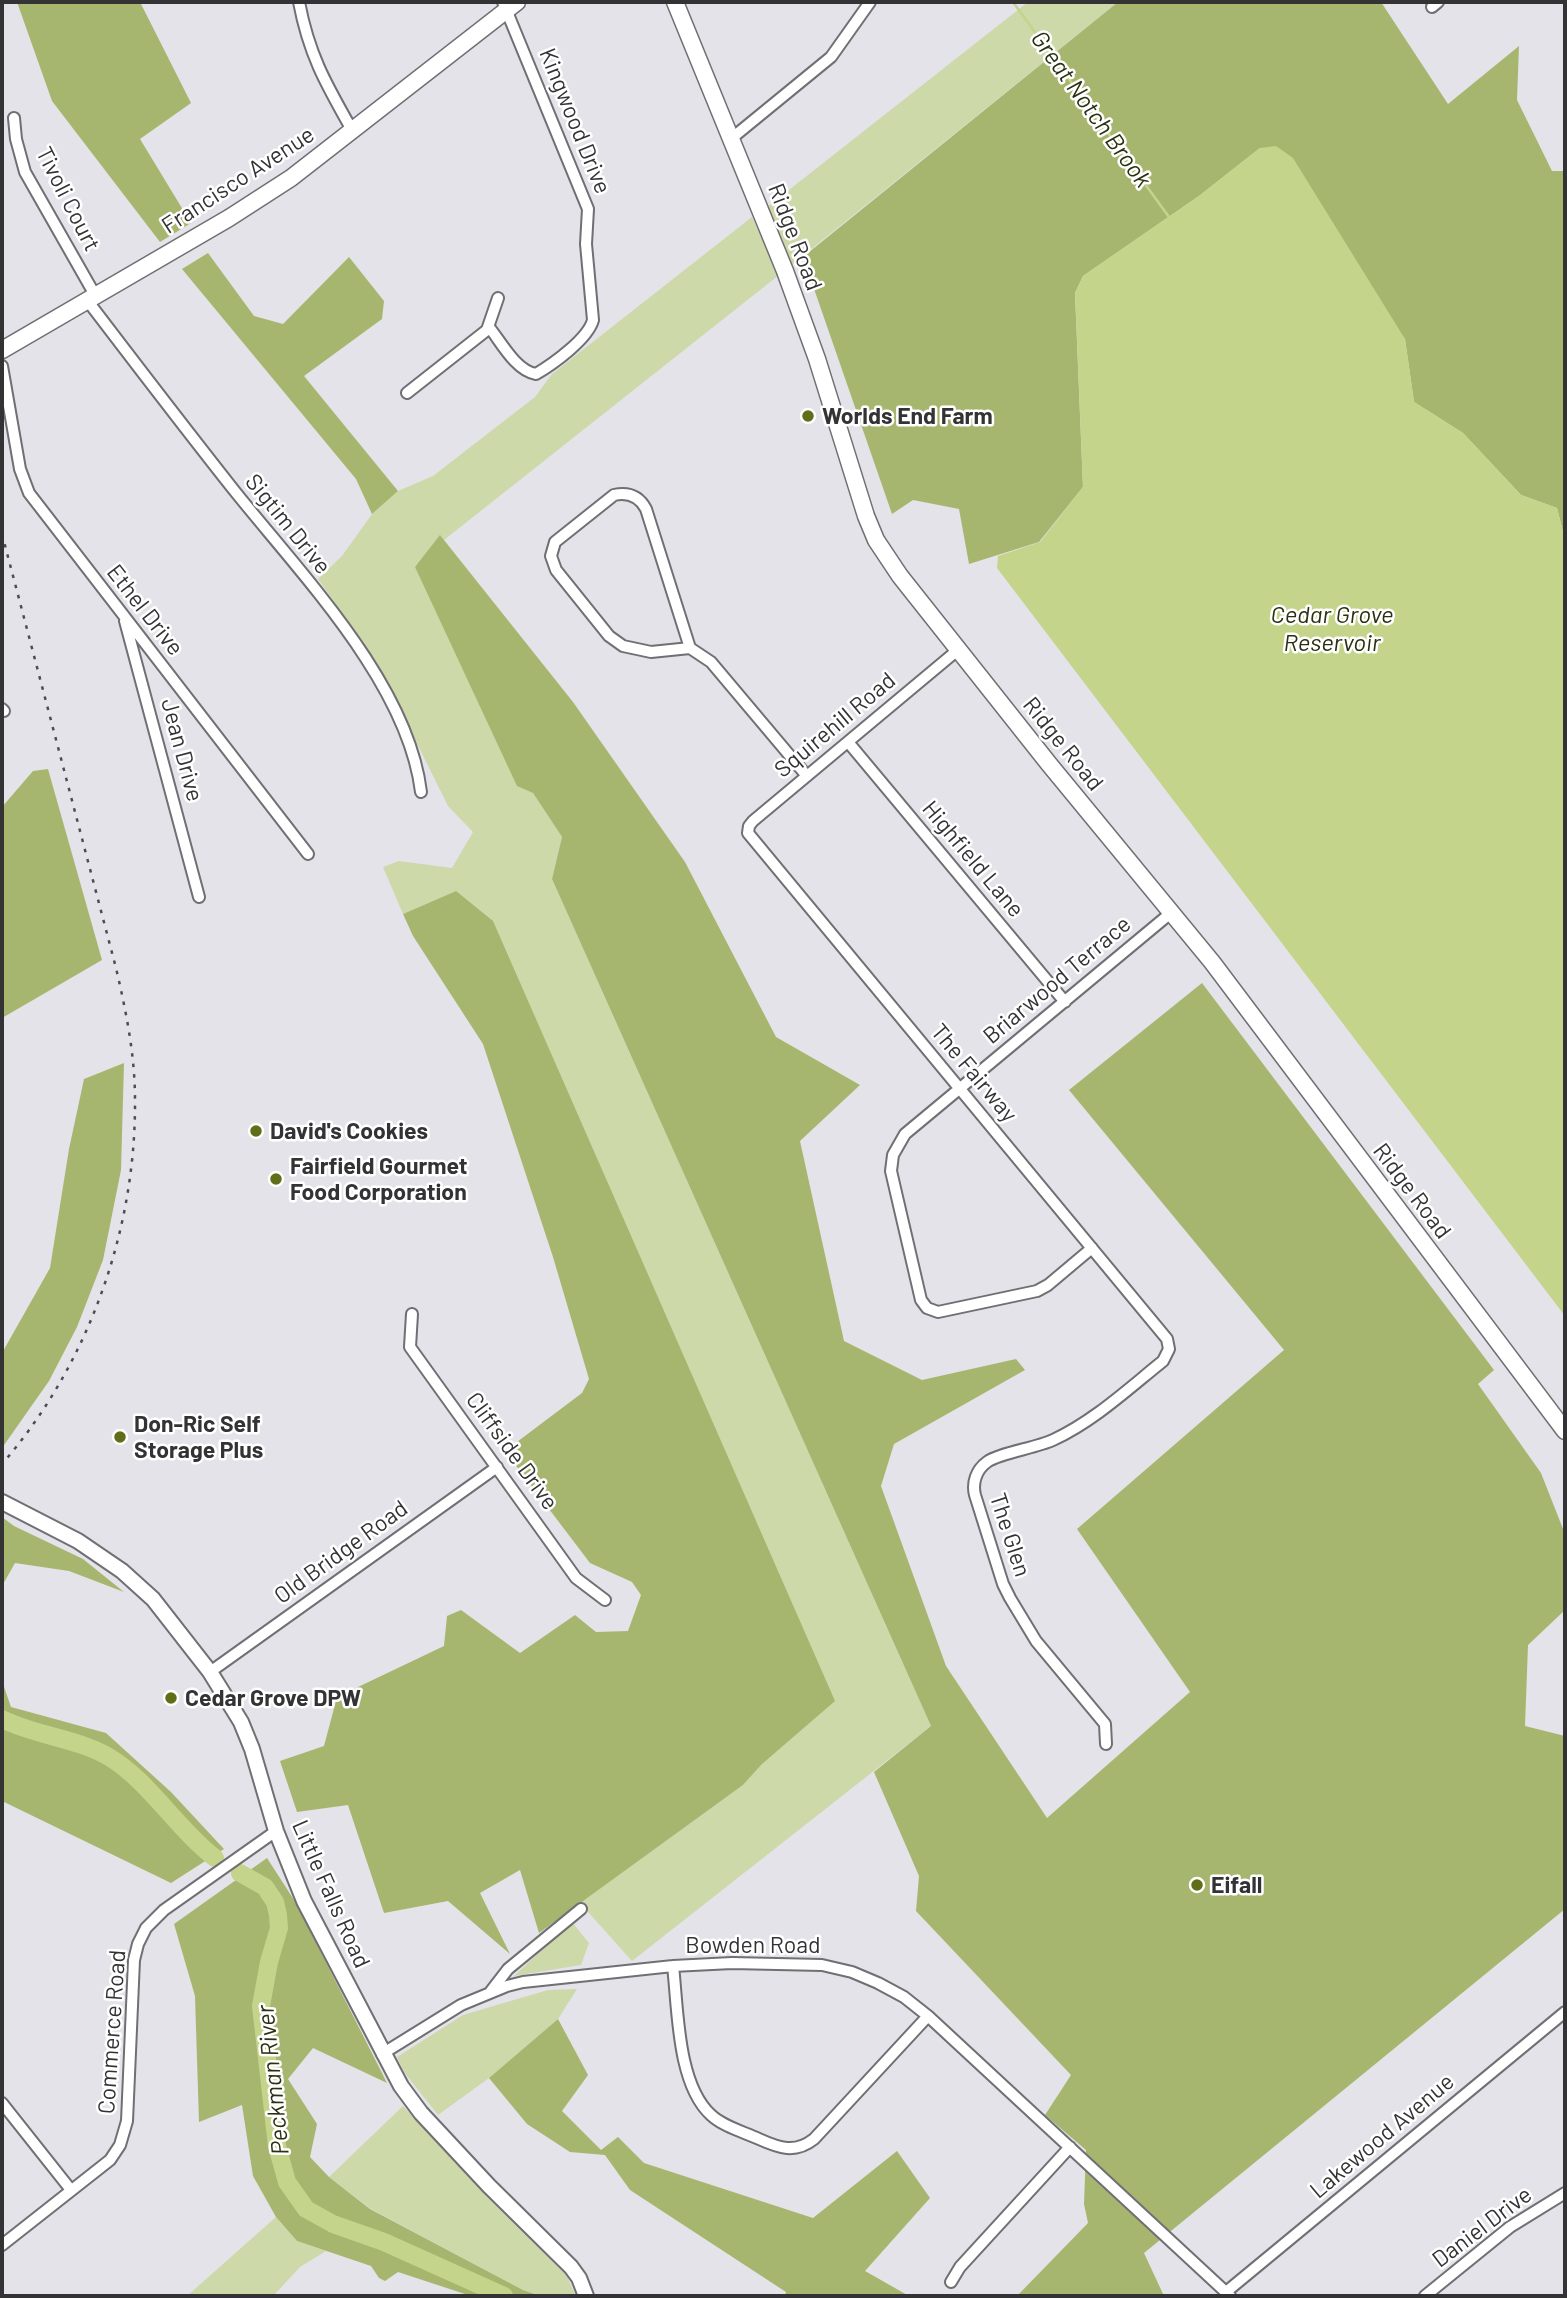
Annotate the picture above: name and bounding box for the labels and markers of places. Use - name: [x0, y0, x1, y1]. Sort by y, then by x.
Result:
- place label: Worlds End Farm: [822, 402, 993, 430]
- marker: Worlds End Farm: [800, 408, 816, 424]
- place label: David's Cookies: [270, 1117, 428, 1145]
- marker: David's Cookies: [248, 1123, 264, 1139]
- place label: Fairfield Gourmet Food Corporation: [290, 1152, 467, 1206]
- marker: Fairfield Gourmet Food Corporation: [268, 1171, 284, 1187]
- place label: Don-Ric Self Storage Plus: [134, 1410, 263, 1464]
- marker: Don-Ric Self Storage Plus: [112, 1429, 128, 1445]
- place label: Cedar Grove DPW: [185, 1684, 361, 1712]
- marker: Cedar Grove DPW: [163, 1690, 179, 1706]
- place label: Eifall: [1211, 1871, 1262, 1899]
- marker: Eifall: [1189, 1877, 1205, 1893]

